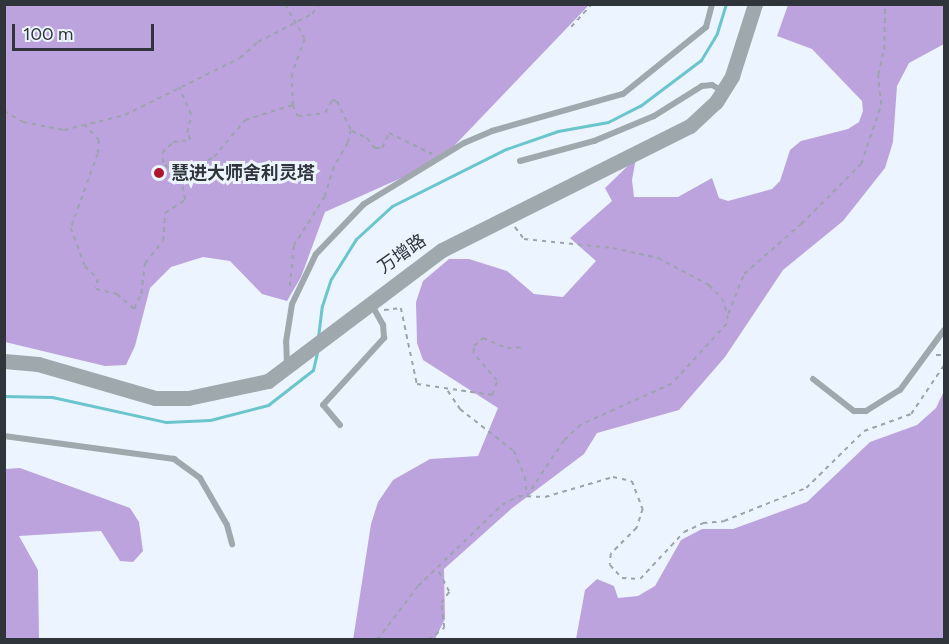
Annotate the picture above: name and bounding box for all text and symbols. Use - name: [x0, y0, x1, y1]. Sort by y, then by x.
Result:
- scale bar: [15, 12, 158, 50]
- text: 100 m: [23, 23, 73, 45]
- place label: 慧进大师舍利灵塔: [171, 162, 315, 184]
- marker: 慧进大师舍利灵塔: [152, 166, 166, 180]
- street label: 万增路: [374, 230, 430, 278]

